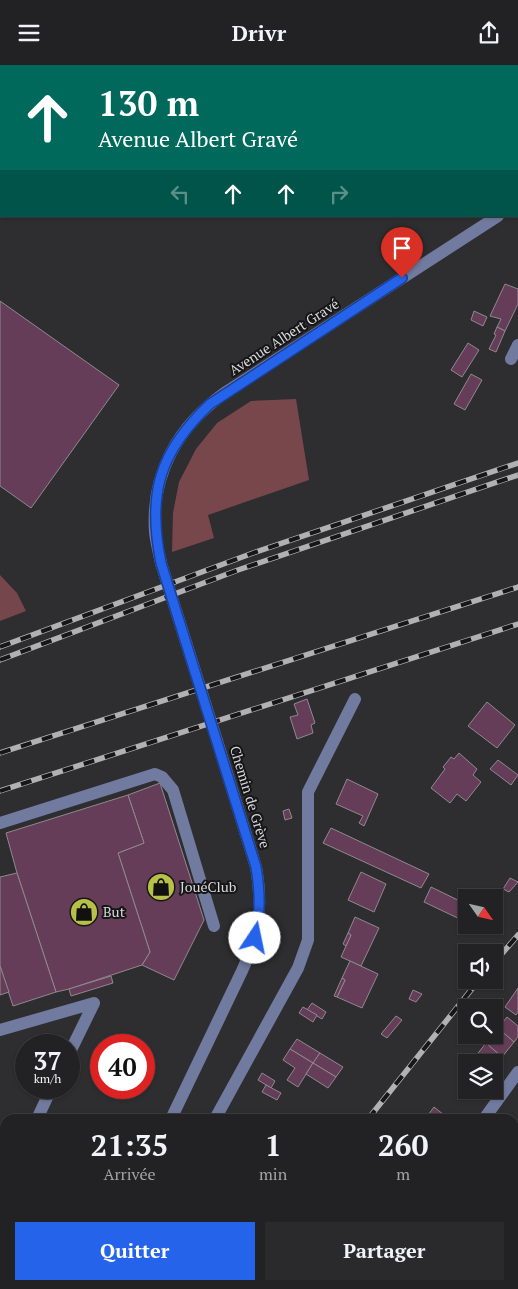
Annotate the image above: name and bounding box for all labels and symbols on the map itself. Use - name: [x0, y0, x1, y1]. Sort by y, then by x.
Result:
- pin: [381, 227, 423, 278]
- street label: Avenue Albert Gravé: [225, 294, 342, 379]
- street label: Chemin de Grève: [226, 743, 275, 850]
- shop icon: JouéClub: [146, 872, 176, 902]
- place label: JouéClub: [180, 877, 237, 896]
- north arrow: [458, 889, 502, 934]
- shop icon: But: [69, 897, 99, 927]
- place label: But: [103, 902, 126, 921]
- position arrow: [228, 911, 280, 963]
- speed limit sign: 40: [90, 1034, 155, 1099]

